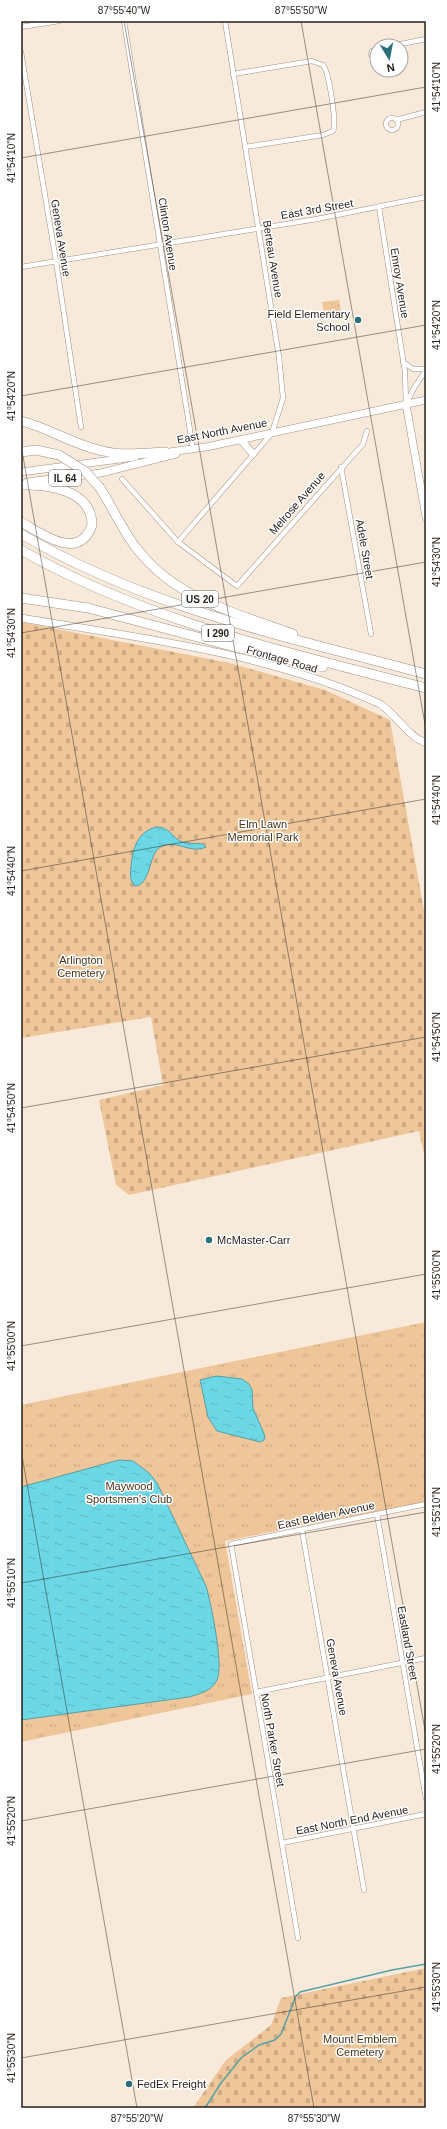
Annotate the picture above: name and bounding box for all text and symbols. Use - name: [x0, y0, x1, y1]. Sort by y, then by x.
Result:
- text: 87°55'40"W: [98, 5, 151, 16]
- text: 87°55'50"W: [275, 5, 328, 16]
- north arrow: [369, 38, 409, 78]
- text: N: [386, 61, 396, 74]
- text: 41°54'10"N: [431, 62, 442, 112]
- text: 41°54'10"N: [6, 133, 17, 183]
- street label: Clinton Avenue: [156, 197, 180, 271]
- street label: East 3rd Street: [280, 197, 354, 221]
- street label: Geneva Avenue: [49, 198, 73, 278]
- street label: Berteau Avenue: [261, 219, 285, 299]
- street label: Emroy Avenue: [388, 247, 412, 319]
- text: 41°54'20"N: [431, 300, 442, 350]
- place label: Field Elementary School: [267, 308, 350, 333]
- marker: Field Elementary School: [353, 315, 363, 325]
- text: 41°54'20"N: [6, 371, 17, 421]
- street label: East North Avenue: [176, 416, 268, 446]
- street label: Melrose Avenue: [267, 469, 327, 537]
- road number: IL 64: [49, 470, 81, 486]
- street label: Adele Street: [354, 518, 376, 580]
- text: 41°54'30"N: [431, 537, 442, 587]
- road number: US 20: [182, 591, 218, 607]
- text: 41°54'30"N: [6, 608, 17, 658]
- road number: I 290: [202, 625, 234, 641]
- street label: Frontage Road: [245, 643, 319, 675]
- text: 41°54'40"N: [431, 775, 442, 825]
- park label: Elm Lawn Memorial Park: [228, 818, 299, 843]
- text: 41°54'40"N: [6, 846, 17, 896]
- park label: Arlington Cemetery: [57, 954, 105, 979]
- text: 41°54'50"N: [431, 1012, 442, 1062]
- text: 41°54'50"N: [6, 1083, 17, 1133]
- place label: McMaster-Carr: [217, 1234, 291, 1246]
- marker: McMaster-Carr: [204, 1235, 214, 1245]
- text: 41°55'00"N: [431, 1250, 442, 1300]
- text: 41°55'00"N: [6, 1321, 17, 1371]
- park label: Maywood Sportsmen's Club: [86, 1480, 172, 1505]
- text: 41°55'10"N: [431, 1487, 442, 1537]
- street label: East Belden Avenue: [276, 1499, 376, 1531]
- text: 41°55'10"N: [6, 1558, 17, 1608]
- street label: Eastland Street: [396, 1605, 420, 1681]
- street label: Geneva Avenue: [324, 1638, 350, 1716]
- street label: North Parker Street: [259, 1692, 287, 1788]
- text: 41°55'20"N: [431, 1724, 442, 1774]
- text: 41°55'20"N: [6, 1796, 17, 1846]
- street label: East North End Avenue: [295, 1803, 409, 1837]
- text: 41°55'30"N: [431, 1962, 442, 2012]
- text: 41°55'30"N: [6, 2033, 17, 2083]
- park label: Mount Emblem Cemetery: [323, 2033, 397, 2058]
- place label: FedEx Freight: [137, 2078, 206, 2090]
- marker: FedEx Freight: [124, 2079, 134, 2089]
- text: 87°55'20"W: [111, 2113, 164, 2124]
- text: 87°55'30"W: [288, 2113, 341, 2124]

